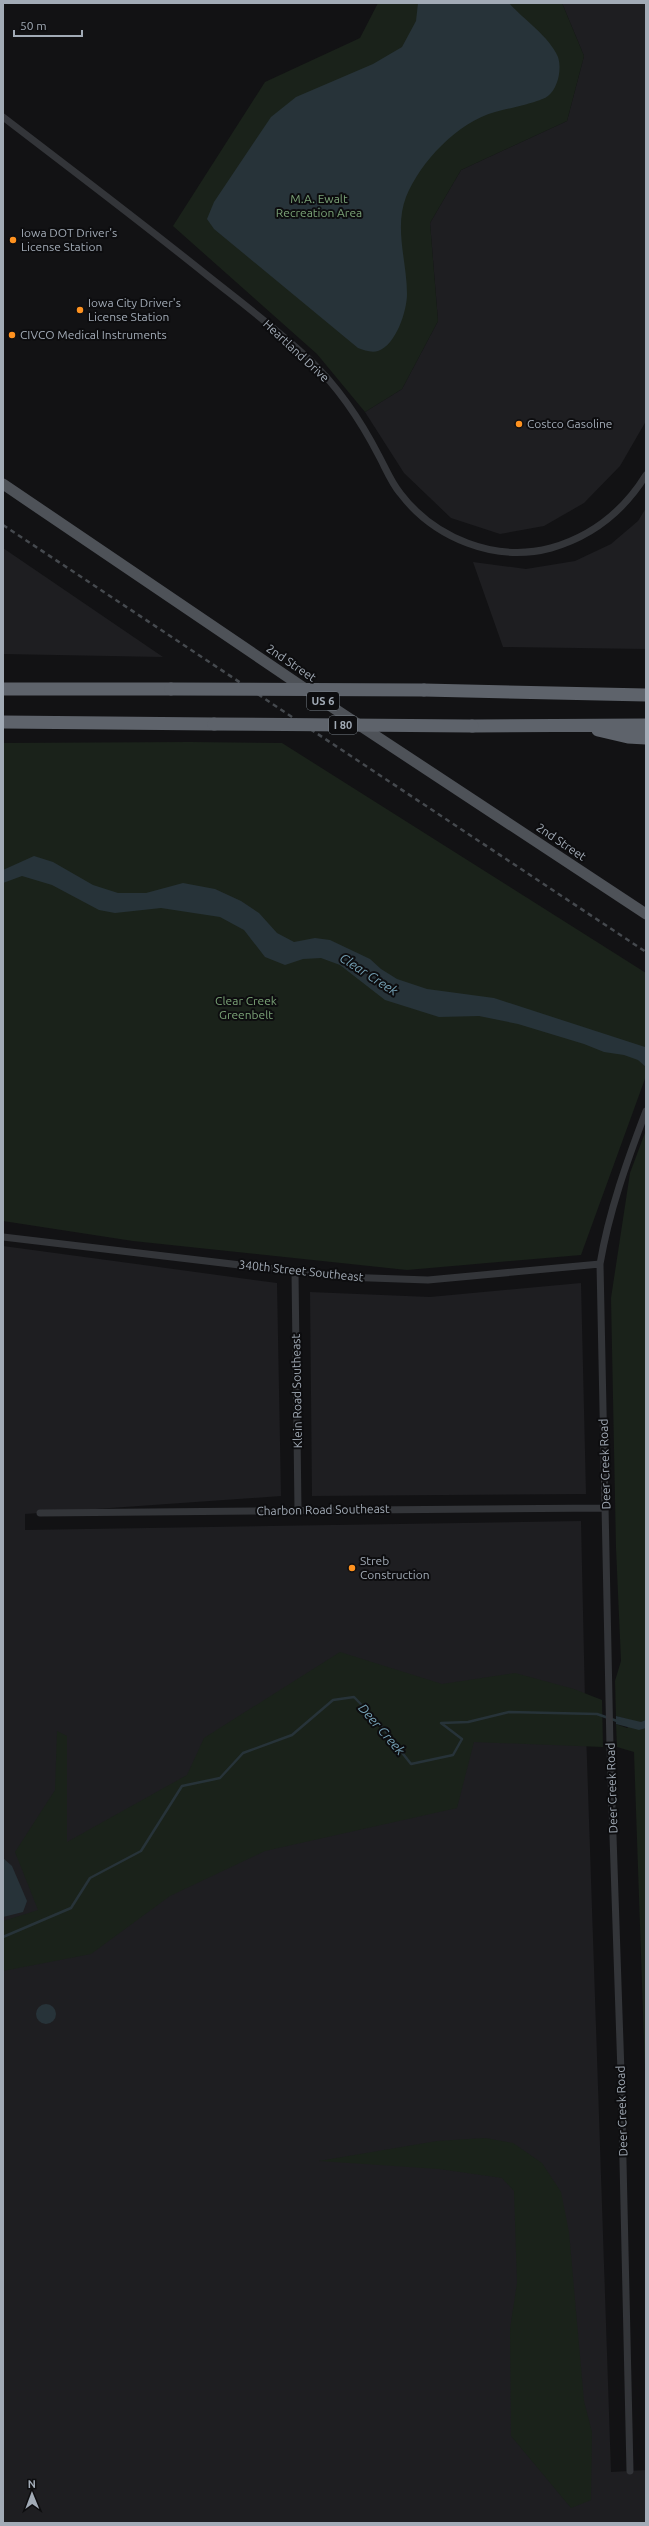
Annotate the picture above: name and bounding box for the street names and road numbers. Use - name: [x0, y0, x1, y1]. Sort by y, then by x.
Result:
- street label: Heartland Drive: [261, 317, 332, 384]
- street label: 2nd Street: [264, 641, 319, 684]
- road number: US 6: [307, 692, 339, 710]
- road number: I 80: [329, 716, 357, 734]
- street label: 2nd Street: [534, 820, 589, 863]
- street label: 340th Street Southeast: [238, 1257, 364, 1284]
- street label: Klein Road Southeast: [289, 1333, 304, 1448]
- street label: Deer Creek Road: [596, 1419, 613, 1510]
- street label: Charbon Road Southeast: [256, 1502, 390, 1517]
- street label: Deer Creek Road: [603, 1743, 620, 1834]
- street label: Deer Creek Road: [613, 2066, 630, 2157]

